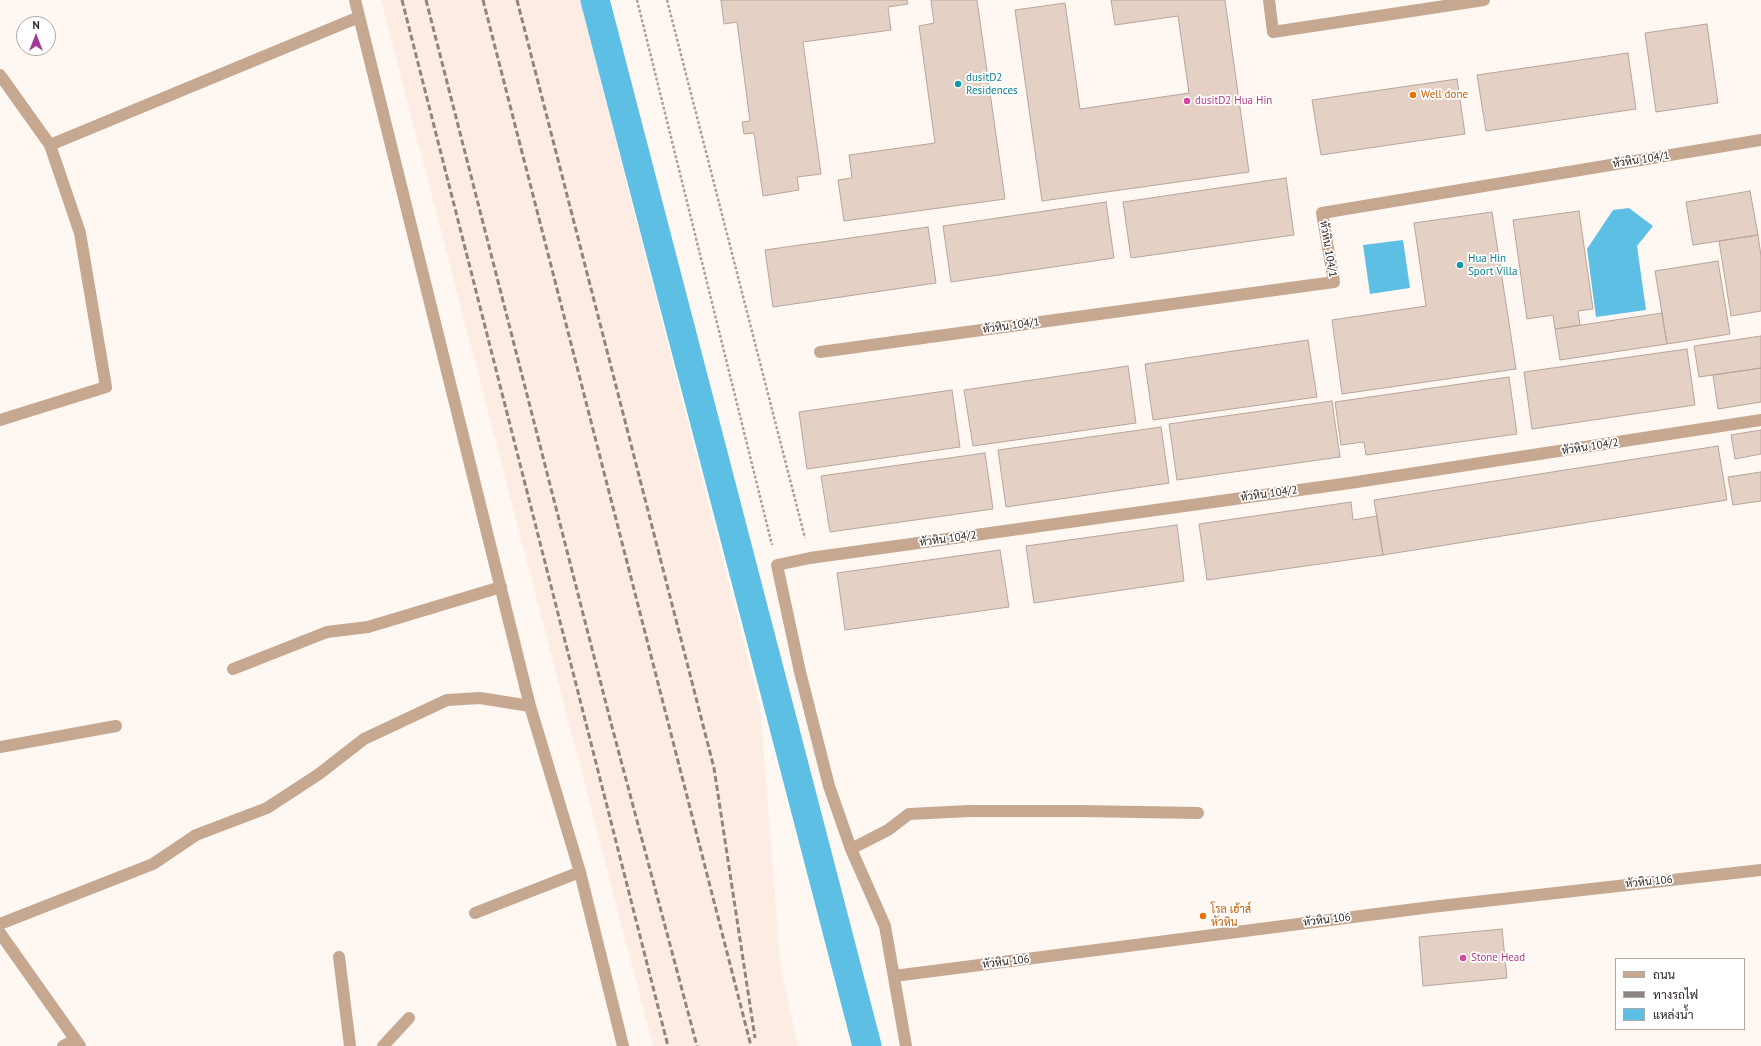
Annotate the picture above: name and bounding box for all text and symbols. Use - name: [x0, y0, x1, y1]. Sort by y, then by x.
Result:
- north arrow: [16, 16, 56, 56]
- text: N: [32, 18, 40, 32]
- place label: dusitD2 Residences: [966, 71, 1018, 97]
- marker: dusitD2 Residences: [953, 79, 963, 89]
- place label: Well done: [1421, 88, 1468, 102]
- marker: Well done: [1408, 90, 1418, 100]
- place label: dusitD2 Hua Hin: [1195, 94, 1272, 108]
- marker: dusitD2 Hua Hin: [1182, 96, 1192, 106]
- street label: หัวหิน 104/1: [1612, 149, 1670, 171]
- street label: หัวหิน 104/1: [1317, 220, 1339, 278]
- place label: Hua Hin Sport Villa: [1468, 252, 1517, 278]
- marker: Hua Hin Sport Villa: [1455, 260, 1465, 270]
- street label: หัวหิน 104/1: [982, 315, 1040, 337]
- street label: หัวหิน 104/2: [1561, 436, 1619, 458]
- street label: หัวหิน 104/2: [1240, 483, 1298, 505]
- street label: หัวหิน 104/2: [919, 528, 977, 550]
- street label: หัวหิน 106: [1625, 873, 1673, 891]
- place label: โรล เฮ้าส์ หัวหิน: [1211, 903, 1251, 929]
- marker: โรล เฮ้าส์ หัวหิน: [1198, 911, 1208, 921]
- street label: หัวหิน 106: [1303, 911, 1351, 929]
- place label: Stone Head: [1471, 951, 1525, 965]
- street label: หัวหิน 106: [982, 953, 1030, 971]
- marker: Stone Head: [1458, 953, 1468, 963]
- legend: [1615, 958, 1745, 1030]
- text: ถนน: [1653, 967, 1675, 982]
- text: ทางรถไฟ: [1653, 987, 1698, 1002]
- text: แหล่งน้ำ: [1653, 1007, 1693, 1022]

